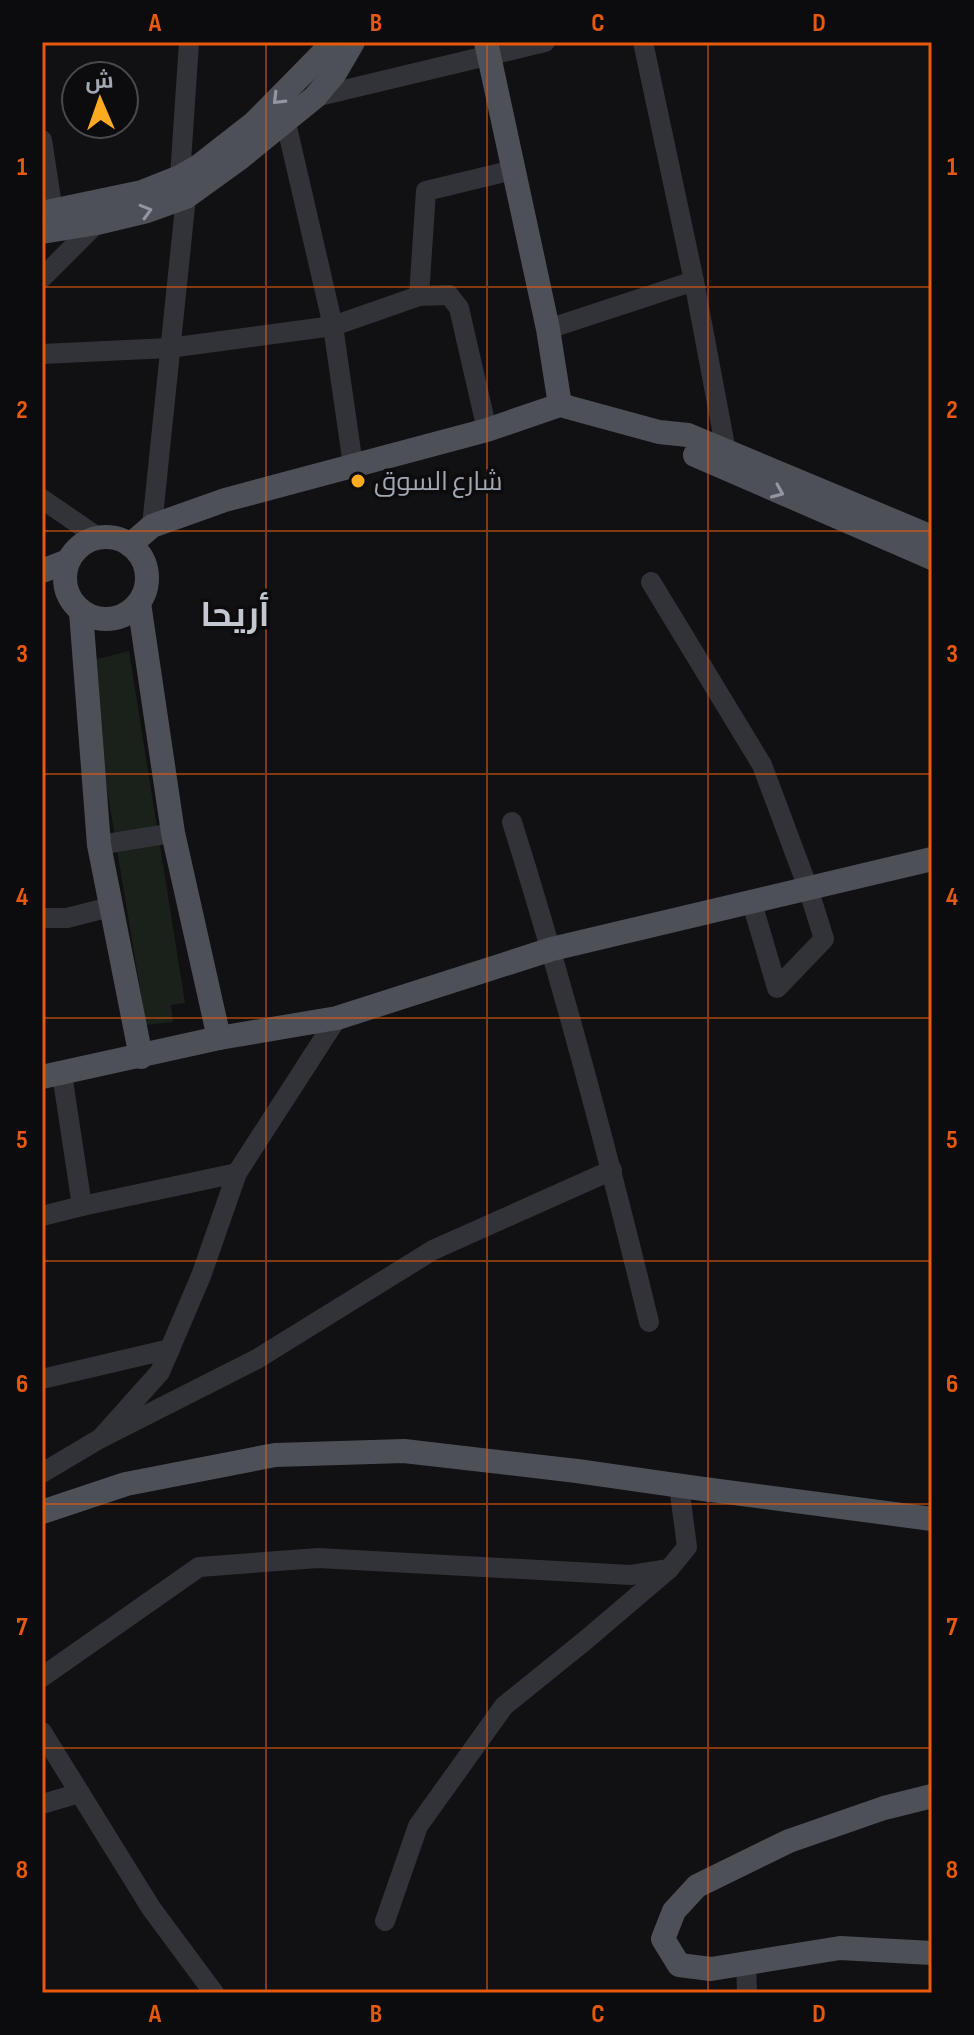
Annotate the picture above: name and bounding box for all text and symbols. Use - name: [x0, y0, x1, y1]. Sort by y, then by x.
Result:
- text: A: [148, 8, 162, 39]
- text: B: [370, 8, 382, 39]
- text: C: [591, 8, 605, 39]
- text: D: [812, 8, 826, 39]
- north arrow: [60, 60, 140, 140]
- text: ش: [85, 68, 114, 95]
- one-way arrow: [273, 90, 287, 104]
- text: 1: [17, 152, 27, 183]
- text: 1: [947, 152, 957, 183]
- one-way arrow: [138, 203, 152, 220]
- text: 2: [16, 395, 28, 426]
- text: 2: [946, 395, 958, 426]
- place label: شارع السوق: [374, 467, 502, 498]
- marker: شارع السوق: [349, 472, 367, 490]
- one-way arrow: [770, 483, 784, 499]
- district label: أريحا: [201, 592, 269, 636]
- text: 3: [16, 639, 28, 670]
- text: 3: [946, 639, 958, 670]
- text: 4: [16, 882, 28, 913]
- text: 4: [946, 882, 958, 913]
- text: 5: [16, 1125, 28, 1156]
- text: 5: [946, 1125, 958, 1156]
- text: 6: [16, 1369, 28, 1400]
- text: 6: [946, 1369, 958, 1400]
- text: 7: [16, 1612, 28, 1643]
- text: 7: [946, 1612, 958, 1643]
- text: 8: [16, 1855, 28, 1886]
- text: 8: [946, 1855, 958, 1886]
- text: A: [148, 1999, 162, 2030]
- text: B: [370, 1999, 382, 2030]
- text: C: [591, 1999, 605, 2030]
- text: D: [812, 1999, 826, 2030]

